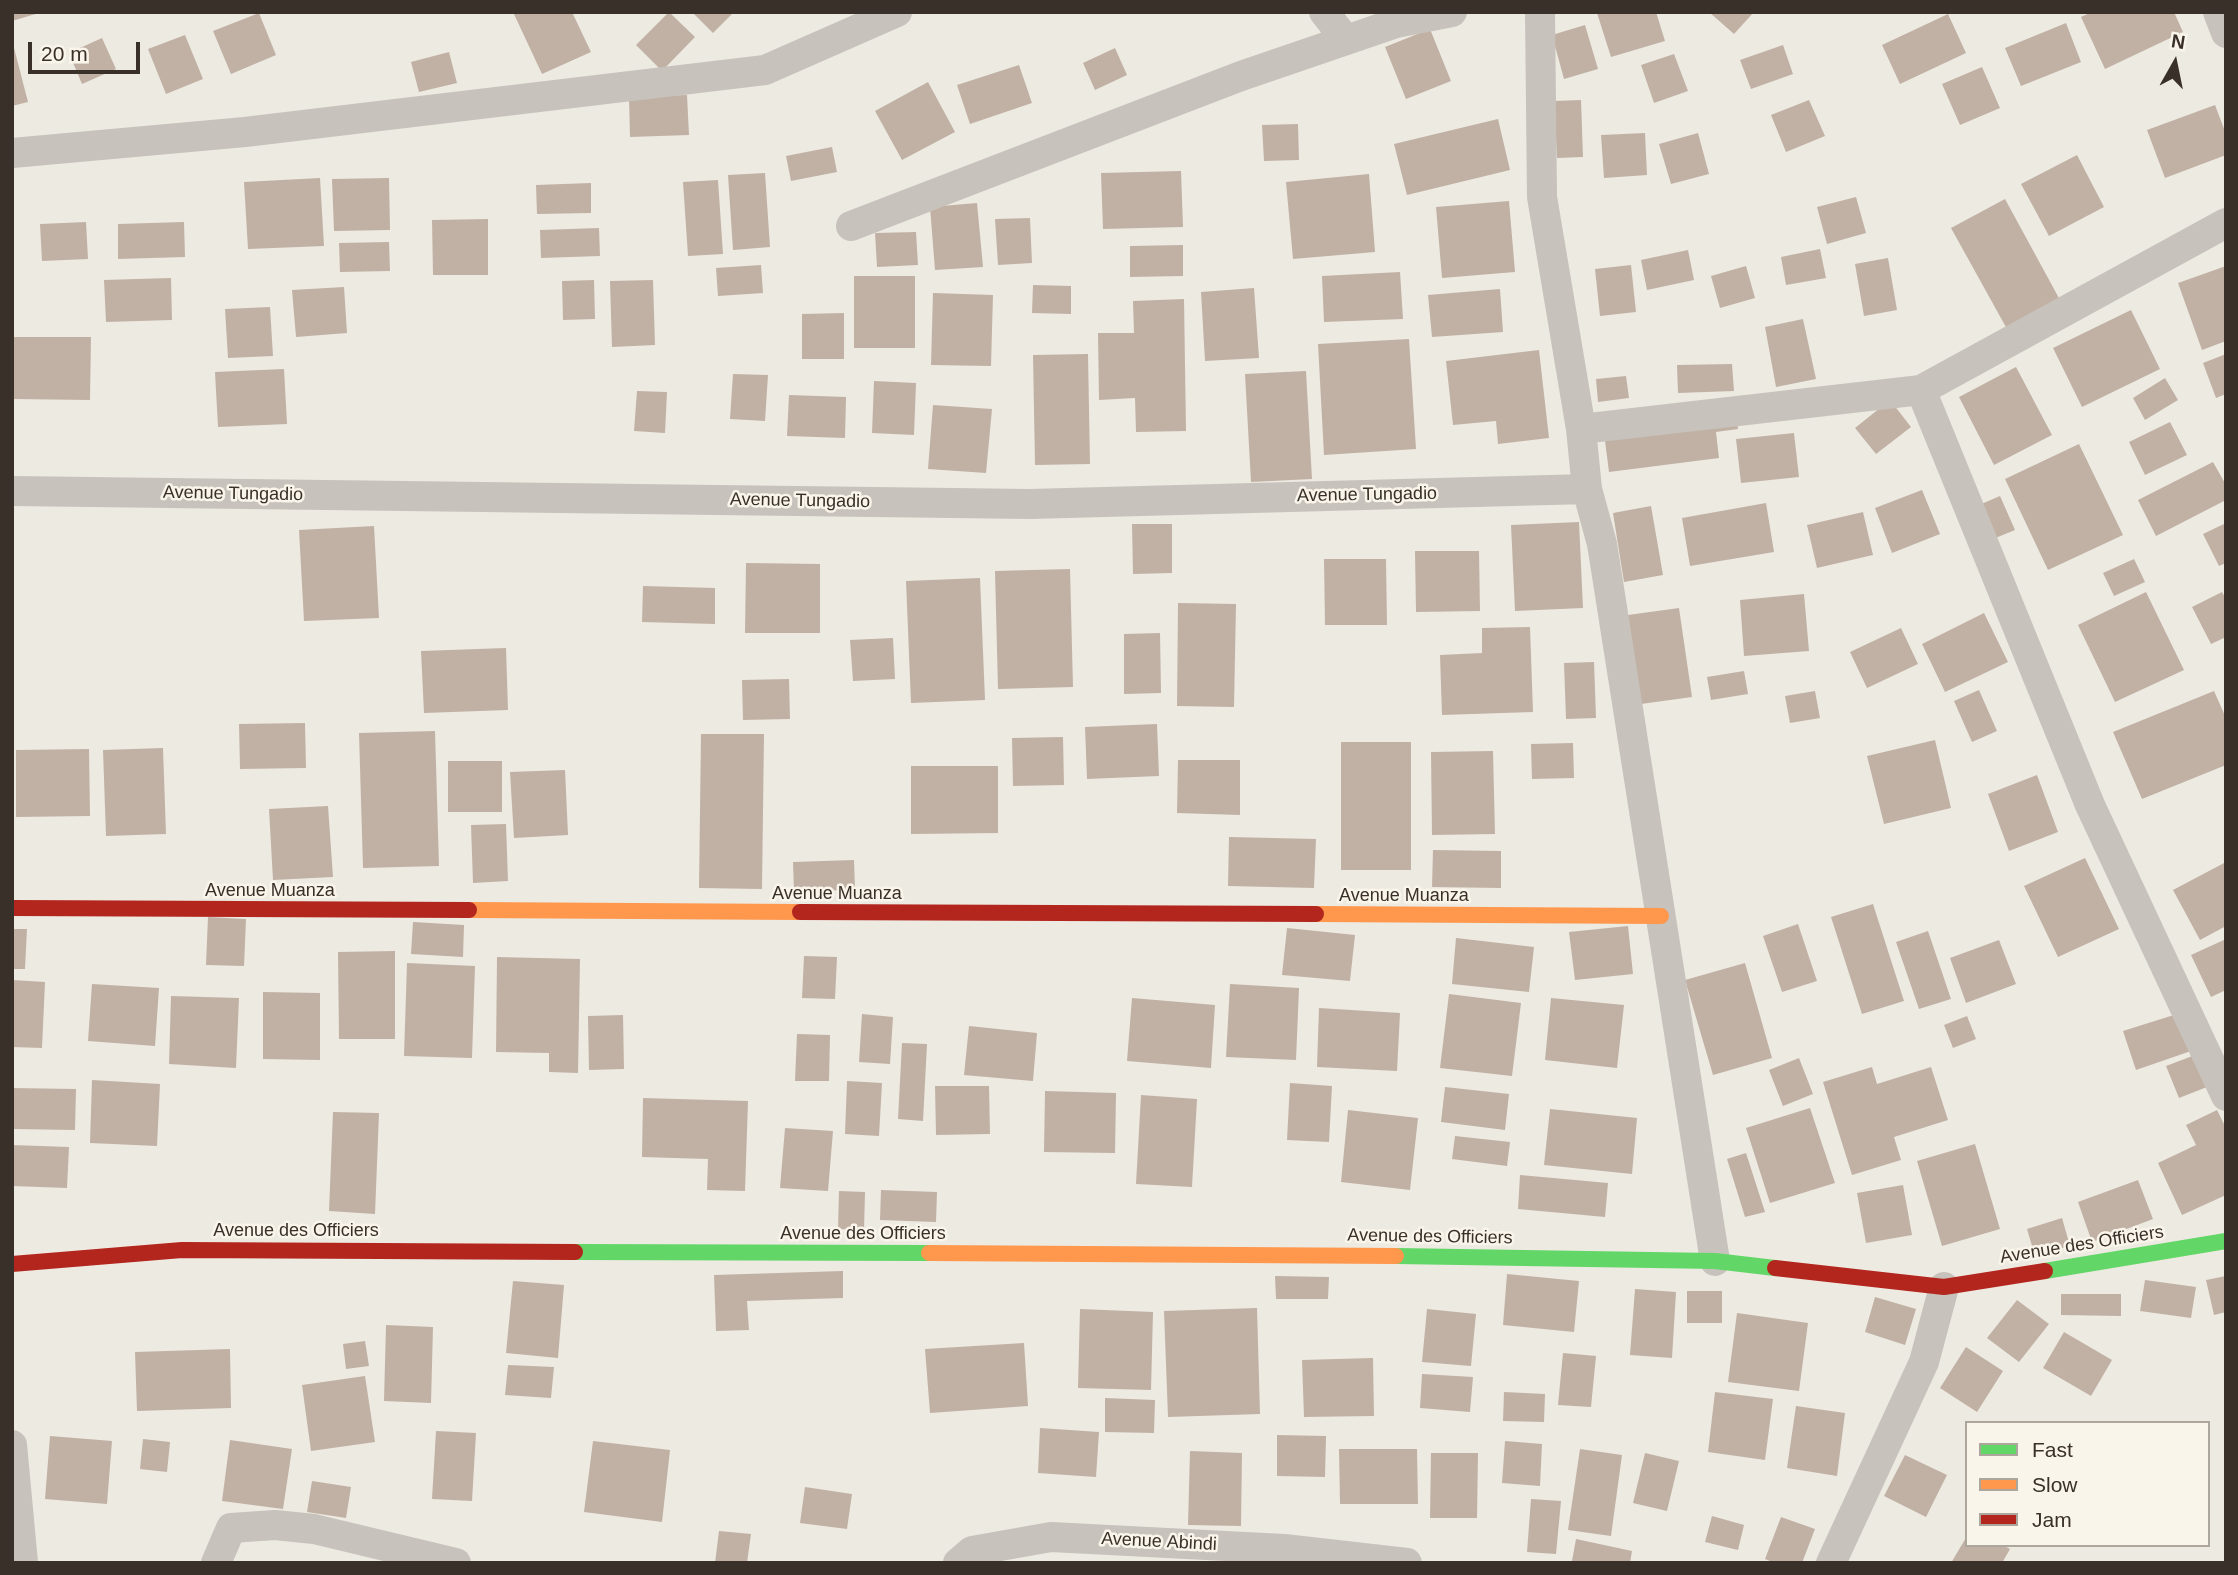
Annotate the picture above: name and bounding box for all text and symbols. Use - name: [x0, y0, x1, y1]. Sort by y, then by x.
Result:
- scale bar: [32, 28, 144, 72]
- north arrow: [2140, 28, 2210, 98]
- text: N: [2170, 30, 2187, 53]
- text: 20 m: [41, 42, 88, 65]
- street label: Avenue Tungadio: [163, 482, 303, 506]
- street label: Avenue Tungadio: [1297, 483, 1437, 507]
- street label: Avenue Tungadio: [730, 489, 870, 513]
- street label: Avenue Muanza: [205, 880, 335, 902]
- street label: Avenue Muanza: [772, 883, 902, 905]
- street label: Avenue Muanza: [1339, 885, 1469, 907]
- street label: Avenue des Officiers: [213, 1220, 379, 1242]
- street label: Avenue des Officiers: [1999, 1221, 2165, 1269]
- street label: Avenue des Officiers: [780, 1223, 946, 1245]
- street label: Avenue des Officiers: [1347, 1225, 1513, 1249]
- legend: [1965, 1421, 2210, 1547]
- text: Fast: [2032, 1438, 2073, 1461]
- text: Slow: [2032, 1473, 2078, 1496]
- text: Jam: [2032, 1508, 2072, 1531]
- street label: Avenue Abindi: [1101, 1528, 1217, 1556]

